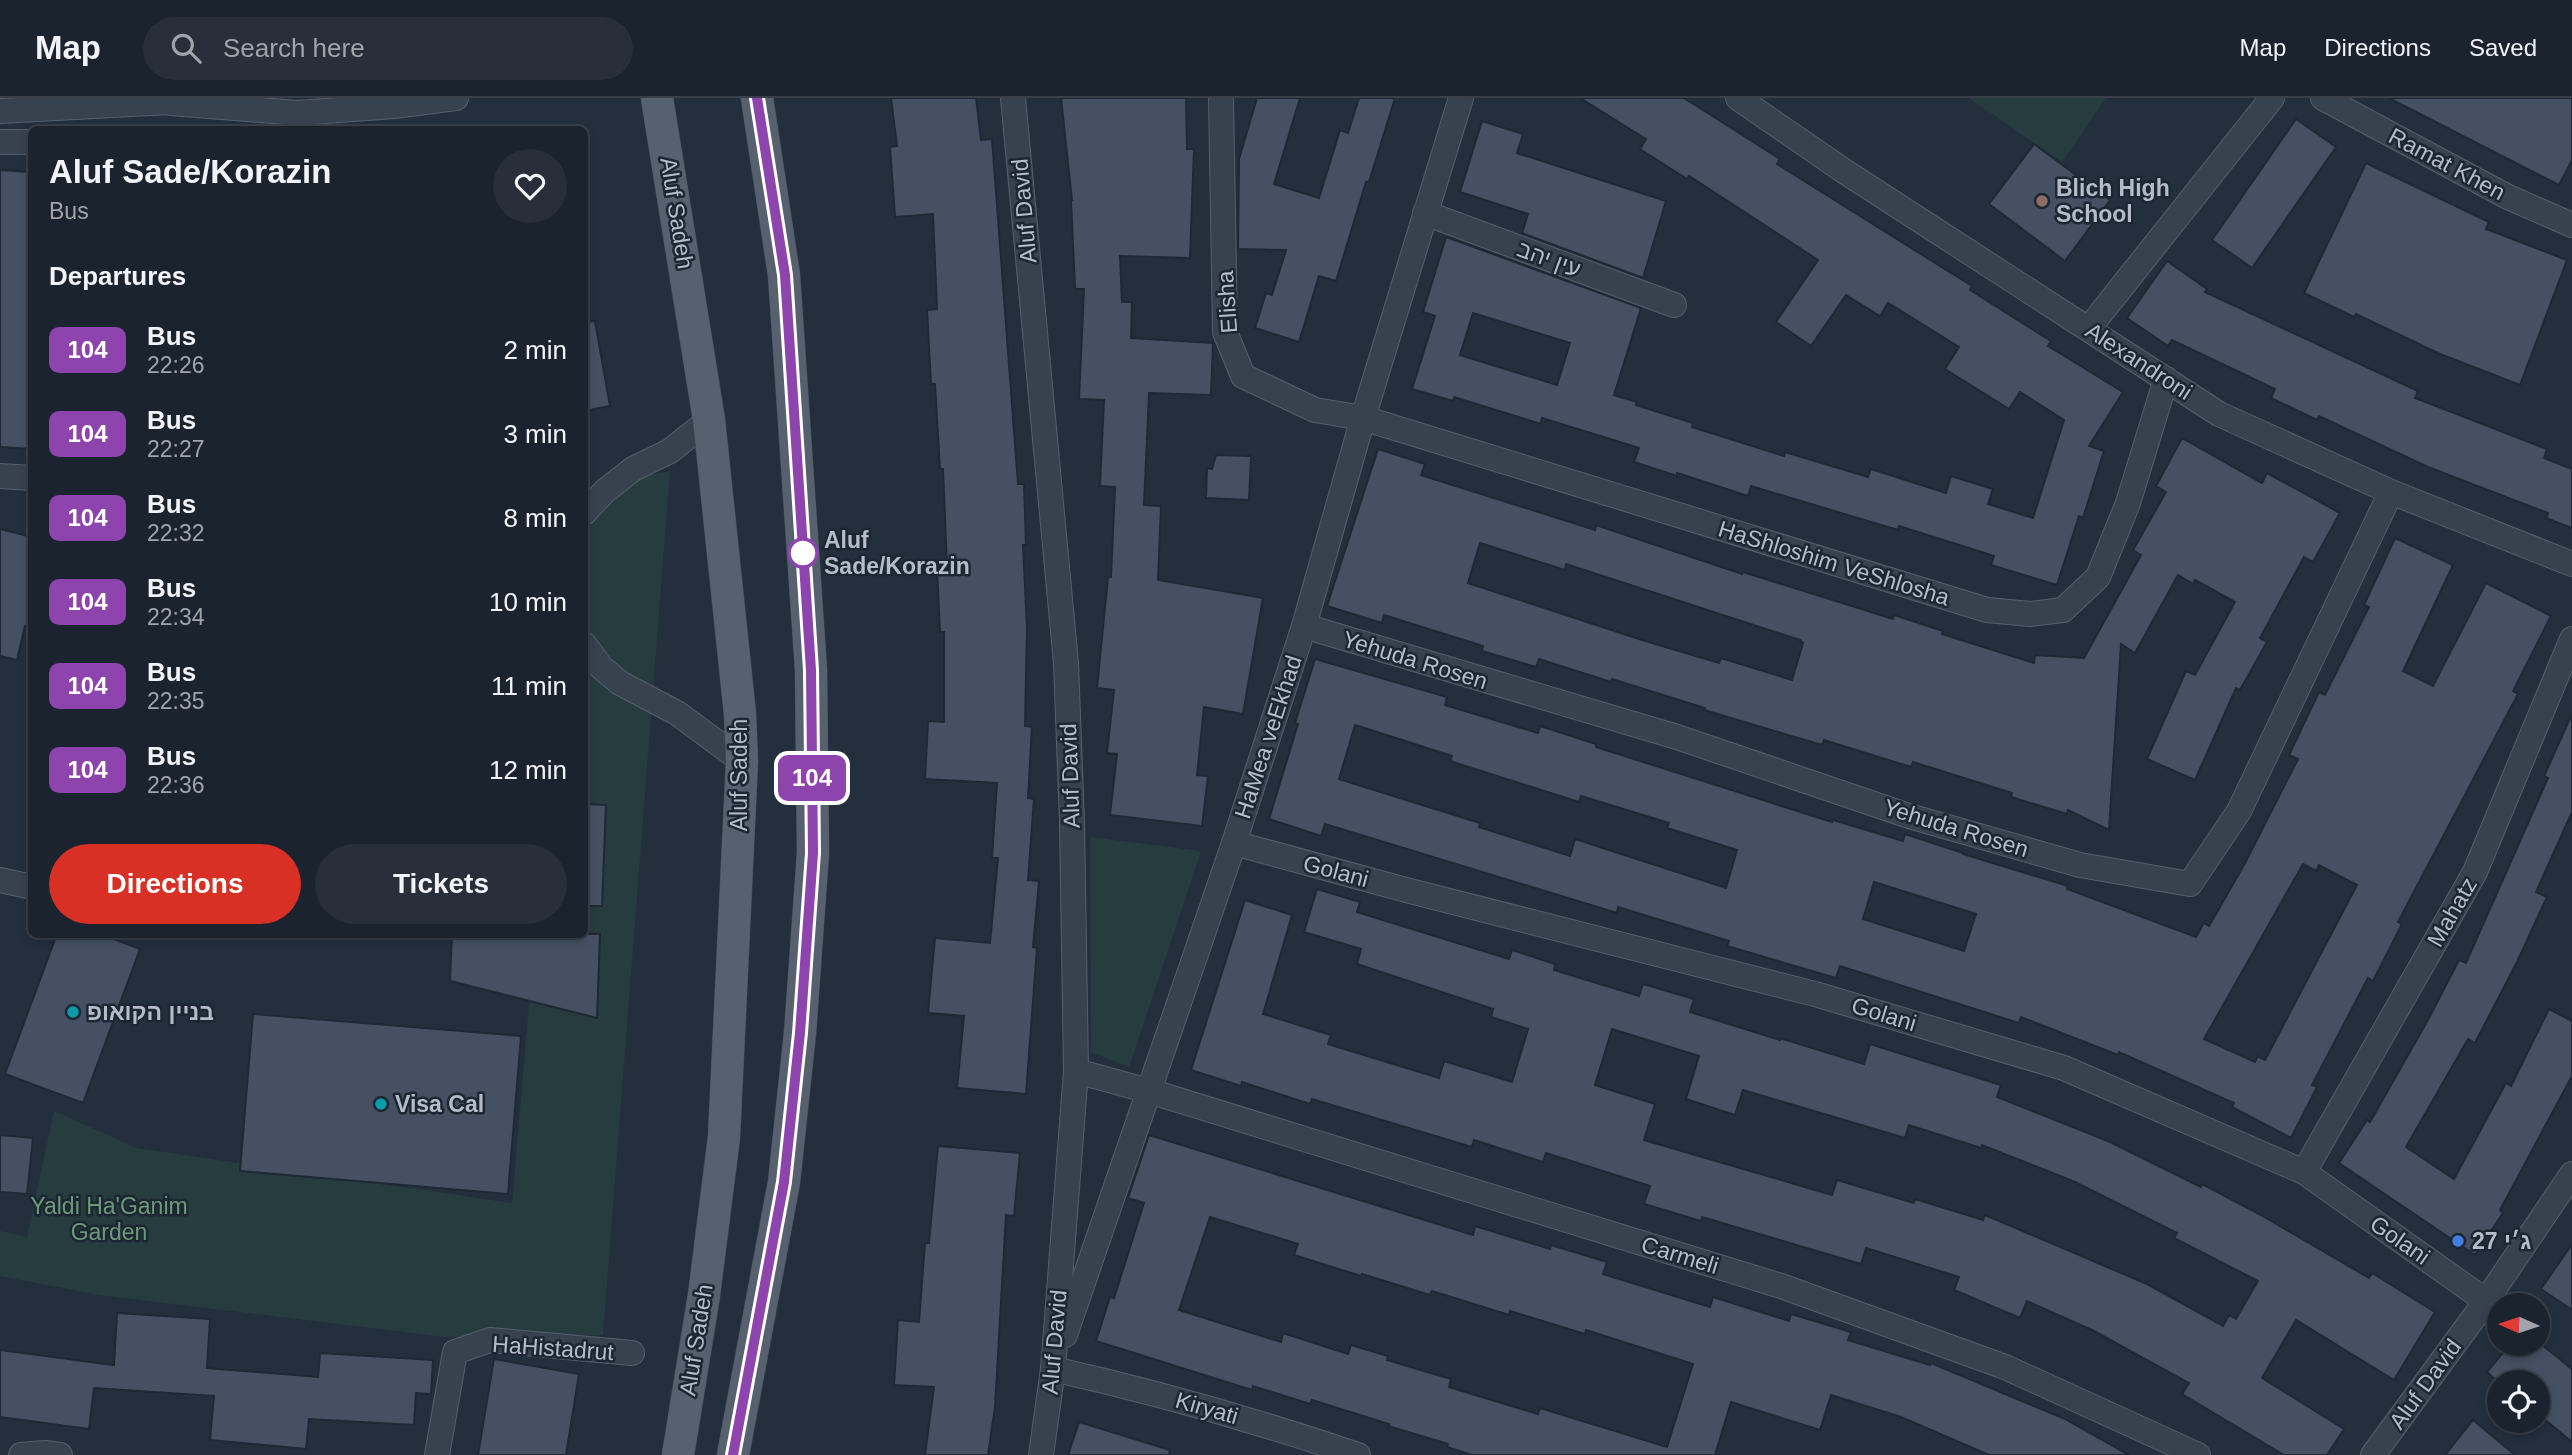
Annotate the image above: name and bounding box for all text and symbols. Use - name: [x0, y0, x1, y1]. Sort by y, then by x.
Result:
- search box: [143, 17, 633, 80]
- text: Map: [35, 29, 101, 66]
- icon: search: [167, 29, 205, 67]
- text: Search here: [223, 33, 365, 63]
- text: Map: [2240, 34, 2286, 61]
- text: Directions: [2324, 34, 2431, 61]
- text: Saved: [2469, 34, 2537, 61]
- street label: Ramat Khen: [2384, 123, 2510, 205]
- button: heart: [493, 149, 567, 223]
- text: Aluf Sade/Korazin: [49, 153, 331, 190]
- street label: Aluf Sadeh: [655, 155, 699, 271]
- street label: Aluf David: [1006, 158, 1042, 264]
- place label: Blich High School: [2056, 175, 2170, 227]
- marker: Blich High School: [2034, 193, 2050, 209]
- text: Bus: [49, 198, 89, 224]
- street label: עין יהב: [1514, 236, 1584, 282]
- text: Departures: [49, 261, 186, 291]
- street label: Elisha: [1212, 270, 1242, 334]
- street label: Alexandroni: [2081, 317, 2197, 405]
- text: Bus: [147, 321, 196, 351]
- text: 2 min: [503, 335, 567, 365]
- text: 104: [67, 336, 108, 363]
- text: 22:26: [147, 352, 205, 378]
- text: Bus: [147, 405, 196, 435]
- text: 3 min: [503, 419, 567, 449]
- text: 104: [67, 420, 108, 447]
- text: 22:27: [147, 436, 205, 462]
- text: Bus: [147, 489, 196, 519]
- text: 8 min: [503, 503, 567, 533]
- text: 104: [67, 504, 108, 531]
- street label: HaShloshim VeShlosha: [1715, 515, 1953, 611]
- text: 22:32: [147, 520, 205, 546]
- place label: Aluf Sade/Korazin: [824, 527, 970, 579]
- marker: Aluf Sade/Korazin: [788, 538, 818, 568]
- text: Bus: [147, 573, 196, 603]
- text: 10 min: [489, 587, 567, 617]
- text: 104: [67, 588, 108, 615]
- text: 22:34: [147, 604, 205, 630]
- street label: Yehuda Rosen: [1339, 626, 1491, 694]
- street label: HaMea veEkhad: [1229, 652, 1307, 822]
- text: Bus: [147, 657, 196, 687]
- text: 11 min: [491, 671, 567, 701]
- text: 104: [67, 672, 108, 699]
- text: 22:35: [147, 688, 205, 714]
- street label: Aluf Sadeh: [726, 719, 752, 831]
- street label: Aluf David: [1055, 723, 1085, 829]
- text: Bus: [147, 741, 196, 771]
- text: 12 min: [489, 755, 567, 785]
- line badge: 104: [772, 755, 852, 801]
- text: 104: [67, 756, 108, 783]
- text: 104: [792, 764, 832, 791]
- text: 22:36: [147, 772, 205, 798]
- street label: Yehuda Rosen: [1880, 794, 2032, 862]
- button: Directions: [49, 844, 301, 924]
- button: Tickets: [315, 844, 567, 924]
- street label: Golani: [1301, 850, 1371, 892]
- street label: Mahatz: [2422, 873, 2482, 951]
- street label: Golani: [1848, 992, 1920, 1036]
- place label: בניין הקואופ: [87, 999, 214, 1025]
- marker: בניין הקואופ: [65, 1004, 81, 1020]
- place label: Visa Cal: [395, 1091, 484, 1117]
- marker: Visa Cal: [373, 1096, 389, 1112]
- park label: Yaldi Ha'Ganim Garden: [30, 1193, 188, 1245]
- street label: Golani: [2365, 1210, 2435, 1270]
- place label: ג׳י 27: [2472, 1228, 2531, 1254]
- street label: Carmeli: [1638, 1231, 1722, 1279]
- marker: ג׳י 27: [2450, 1233, 2466, 1249]
- street label: Aluf Sadeh: [674, 1282, 718, 1398]
- street label: Aluf David: [1036, 1289, 1072, 1395]
- north arrow: [2487, 1293, 2550, 1356]
- map controls: [2487, 1293, 2550, 1433]
- street label: HaHistadrut: [492, 1331, 615, 1365]
- street label: Aluf David: [2384, 1334, 2466, 1434]
- button: locate: [2487, 1370, 2550, 1433]
- street label: Kiryati: [1173, 1387, 1241, 1429]

